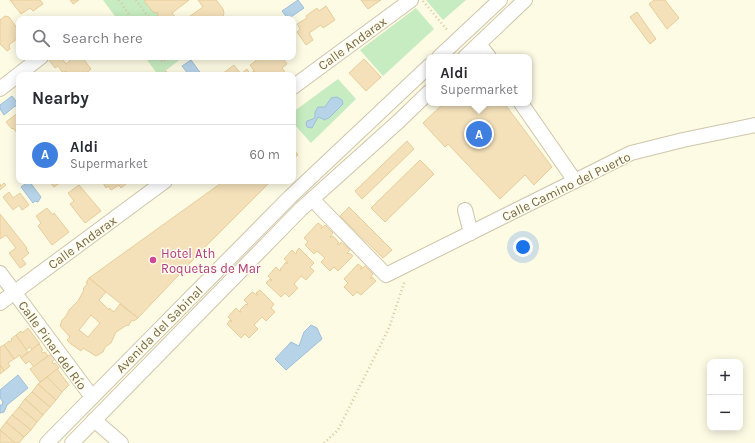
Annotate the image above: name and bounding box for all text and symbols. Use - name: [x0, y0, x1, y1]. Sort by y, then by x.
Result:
- street label: Calle Andarax: [315, 13, 390, 73]
- search box: [16, 16, 296, 60]
- icon: search: [30, 27, 52, 49]
- text: Search here: [62, 29, 143, 47]
- popup: [426, 54, 532, 106]
- text: Aldi: [440, 64, 468, 82]
- text: Supermarket: [440, 82, 518, 97]
- text: Nearby: [32, 88, 89, 108]
- pin: A: [466, 119, 492, 149]
- text: Aldi: [70, 138, 98, 156]
- text: A: [41, 147, 49, 162]
- text: 60 m: [250, 147, 280, 162]
- street label: Calle Camino del Puerto: [500, 149, 633, 224]
- text: Supermarket: [70, 156, 148, 171]
- street label: Calle Andarax: [45, 212, 120, 272]
- your location: [513, 237, 533, 257]
- place label: Hotel Ath Roquetas de Mar: [161, 246, 261, 277]
- marker: Hotel Ath Roquetas de Mar: [148, 255, 158, 265]
- street label: Avenida del Sabinal: [113, 283, 206, 376]
- street label: Calle Pinar del Río: [15, 298, 90, 393]
- map controls: [707, 359, 743, 431]
- button: +: [707, 359, 743, 395]
- button: −: [707, 395, 743, 431]

